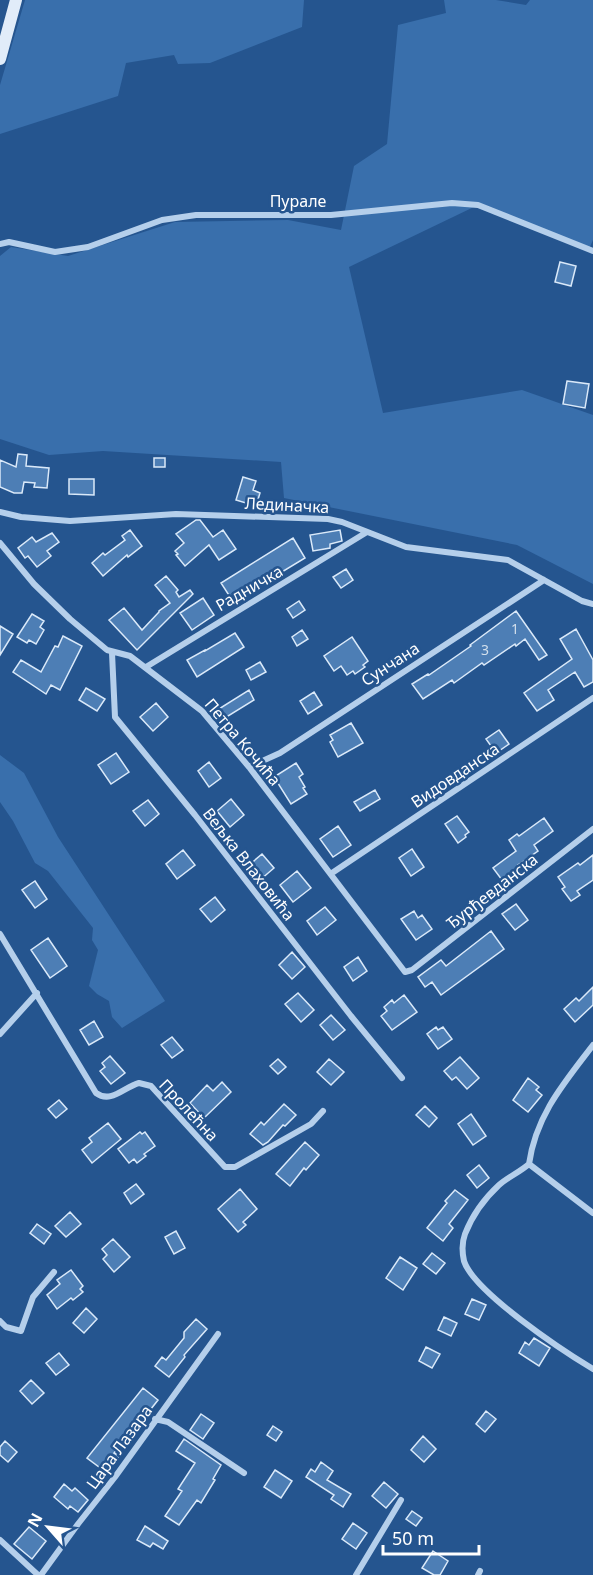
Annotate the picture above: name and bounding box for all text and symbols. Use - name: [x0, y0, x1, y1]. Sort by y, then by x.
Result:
- street label: Пурале: [270, 190, 327, 212]
- street label: Лединачка: [244, 492, 330, 518]
- street label: Радничка: [211, 560, 287, 616]
- house number: 1: [511, 619, 519, 638]
- street label: Сунчана: [357, 637, 423, 691]
- house number: 3: [481, 640, 489, 659]
- street label: Петра Кочића: [200, 694, 286, 790]
- street label: Видовданска: [407, 737, 503, 813]
- street label: Вељка Влаховића: [198, 803, 300, 925]
- street label: Ђурђевданска: [442, 848, 542, 934]
- street label: Пролећна: [154, 1074, 224, 1146]
- street label: Цара Лазара: [81, 1401, 157, 1493]
- north arrow: [18, 1497, 78, 1557]
- text: N: [22, 1509, 48, 1531]
- scale bar: [383, 1518, 479, 1556]
- text: 50 m: [392, 1526, 434, 1550]

